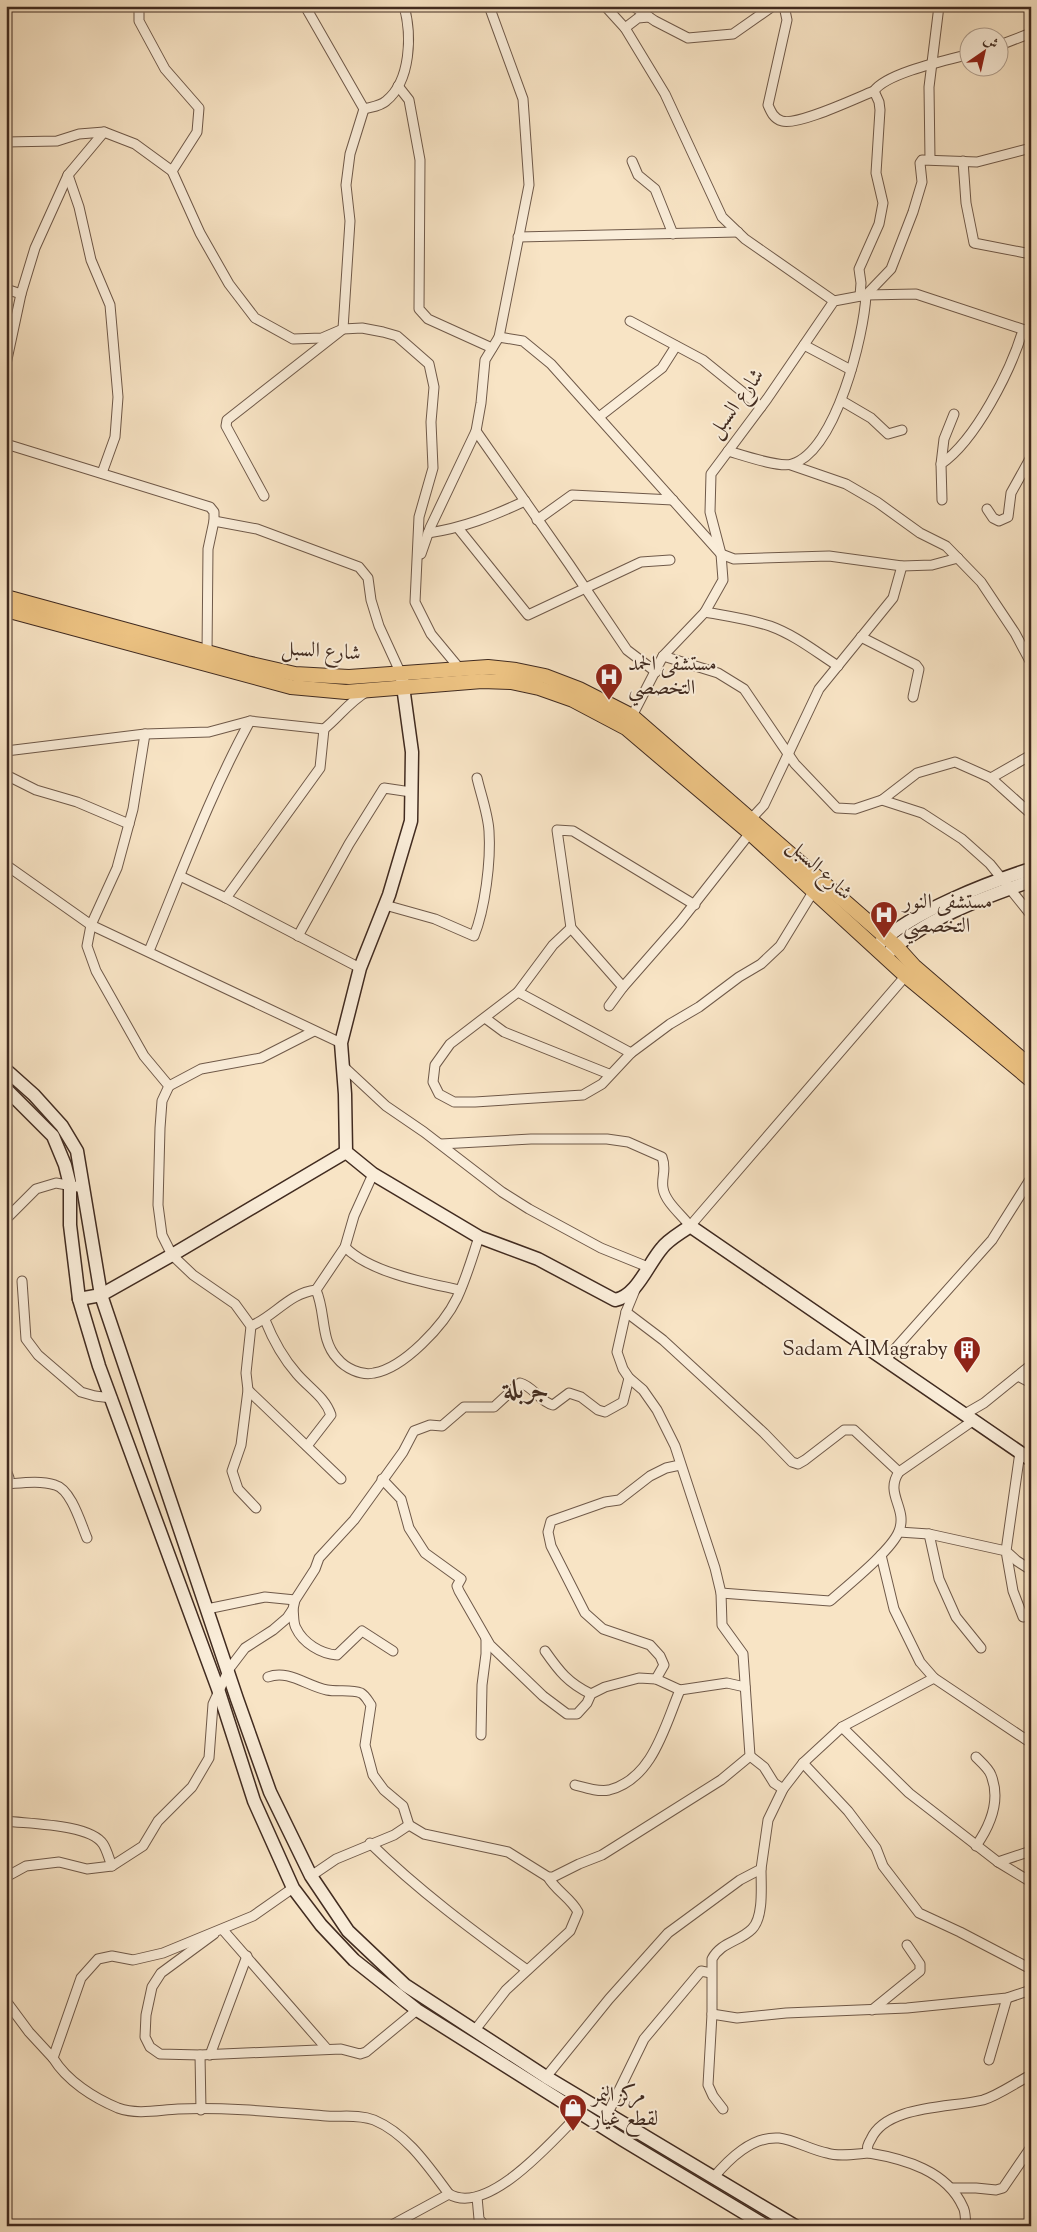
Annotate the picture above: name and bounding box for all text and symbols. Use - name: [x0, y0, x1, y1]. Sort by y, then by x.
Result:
- north arrow: [960, 28, 1010, 78]
- text: ش: [979, 31, 1002, 55]
- street label: شارع السبل: [701, 363, 773, 446]
- street label: شارع السبل: [280, 634, 362, 671]
- place label: مستشفى الحمد التخصصي: [628, 650, 717, 707]
- hospital icon: مستشفى الحمد التخصصي: [594, 662, 624, 701]
- street label: شارع السبل: [779, 832, 858, 909]
- place label: مستشفى النور التخصصي: [901, 888, 993, 945]
- hospital icon: مستشفى النور التخصصي: [869, 900, 899, 939]
- place label: Sadam AlMagraby: [782, 1335, 949, 1365]
- building icon: Sadam AlMagraby: [952, 1335, 982, 1374]
- district label: جربلة: [501, 1373, 549, 1410]
- place label: مركز النمر لقطع غيار: [590, 2081, 658, 2137]
- shop icon: مركز النمر لقطع غيار: [558, 2093, 588, 2132]

